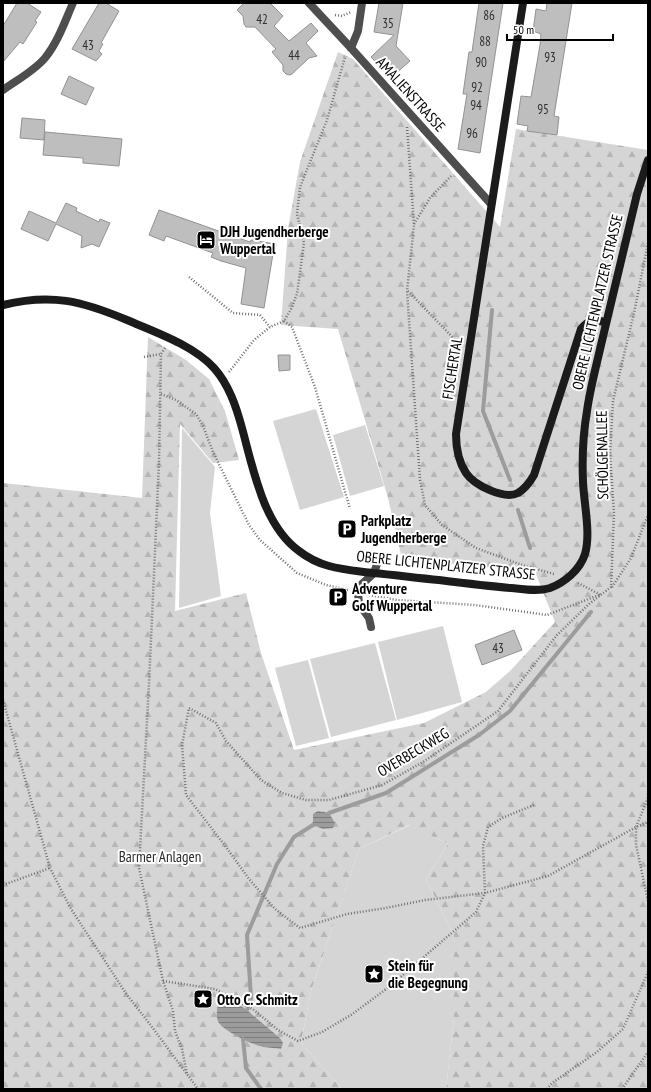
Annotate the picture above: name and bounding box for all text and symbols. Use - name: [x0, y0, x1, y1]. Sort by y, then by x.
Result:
- house number: 86: [483, 7, 495, 24]
- house number: 42: [256, 11, 268, 28]
- house number: 35: [382, 15, 394, 32]
- scale bar: [507, 16, 613, 42]
- text: 50 m: [513, 22, 534, 37]
- house number: 88: [479, 33, 491, 50]
- house number: 43: [82, 37, 94, 54]
- house number: 44: [288, 47, 300, 64]
- house number: 93: [544, 49, 556, 66]
- street label: AMALIENSTRASSE: [372, 53, 450, 135]
- house number: 90: [475, 54, 487, 71]
- house number: 92: [471, 79, 483, 96]
- house number: 94: [470, 97, 482, 114]
- house number: 95: [537, 101, 549, 118]
- house number: 96: [466, 125, 478, 142]
- street label: OBERE LICHTENPLATZER STRASSE: [568, 212, 626, 392]
- place label: DJH Jugendherberge Wuppertal: [219, 222, 329, 258]
- hotel icon: DJH Jugendherberge Wuppertal: [195, 229, 217, 251]
- street label: FISCHERTAL: [438, 335, 466, 401]
- street label: SCHÖLGENALLEE: [592, 410, 612, 500]
- place label: Parkplatz Jugendherberge: [360, 511, 447, 547]
- parking icon: Parkplatz Jugendherberge: [336, 518, 358, 540]
- street label: OBERE LICHTENPLATZER STRASSE: [356, 546, 536, 584]
- place label: Adventure Golf Wuppertal: [351, 579, 433, 615]
- parking icon: Adventure Golf Wuppertal: [327, 586, 349, 608]
- house number: 43: [492, 640, 504, 657]
- street label: OVERBECKWEG: [374, 723, 452, 781]
- park label: Barmer Anlagen: [119, 847, 201, 866]
- place label: Stein für die Begegnung: [388, 956, 468, 992]
- place icon: Stein für die Begegnung: [363, 963, 385, 985]
- place icon: Otto C. Schmitz: [192, 988, 214, 1010]
- place label: Otto C. Schmitz: [217, 990, 298, 1009]

